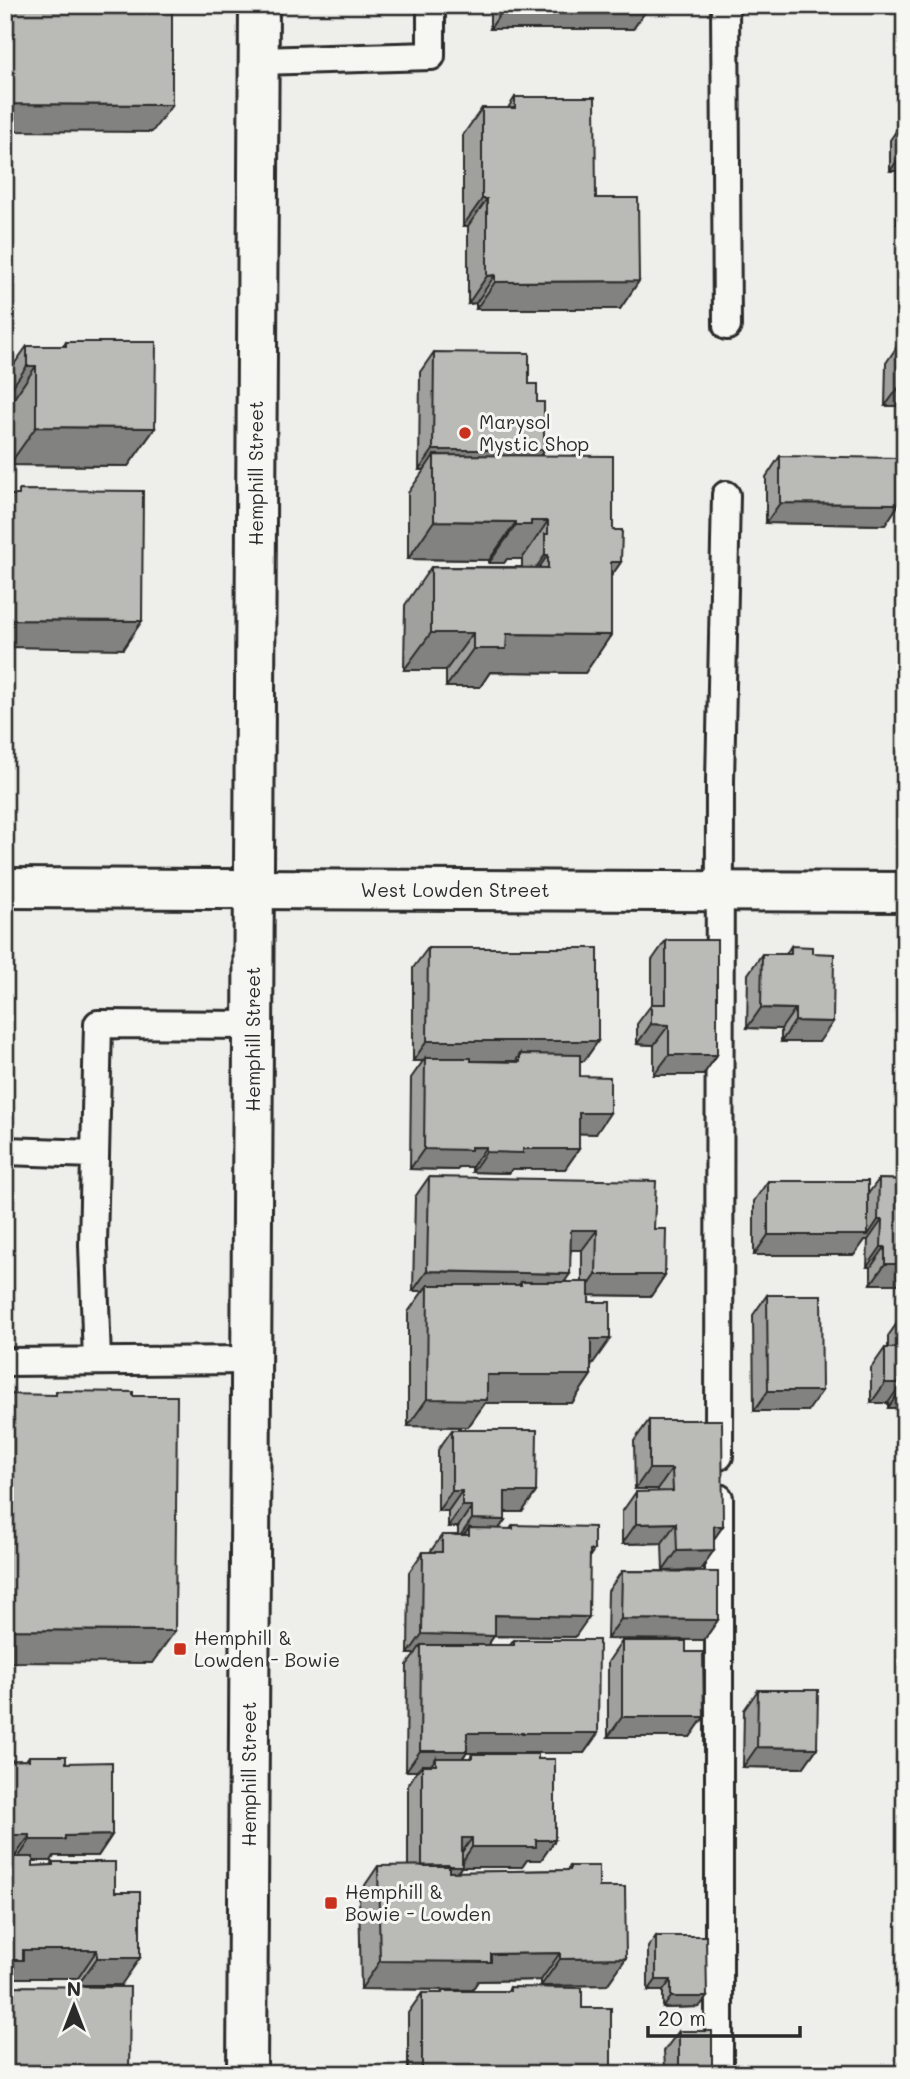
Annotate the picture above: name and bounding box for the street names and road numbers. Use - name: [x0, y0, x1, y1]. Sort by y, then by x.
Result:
- street label: Hemphill Street: [243, 401, 268, 545]
- street label: West Lowden Street: [360, 877, 550, 902]
- street label: Hemphill Street: [240, 967, 265, 1111]
- street label: Hemphill Street: [236, 1702, 261, 1846]

